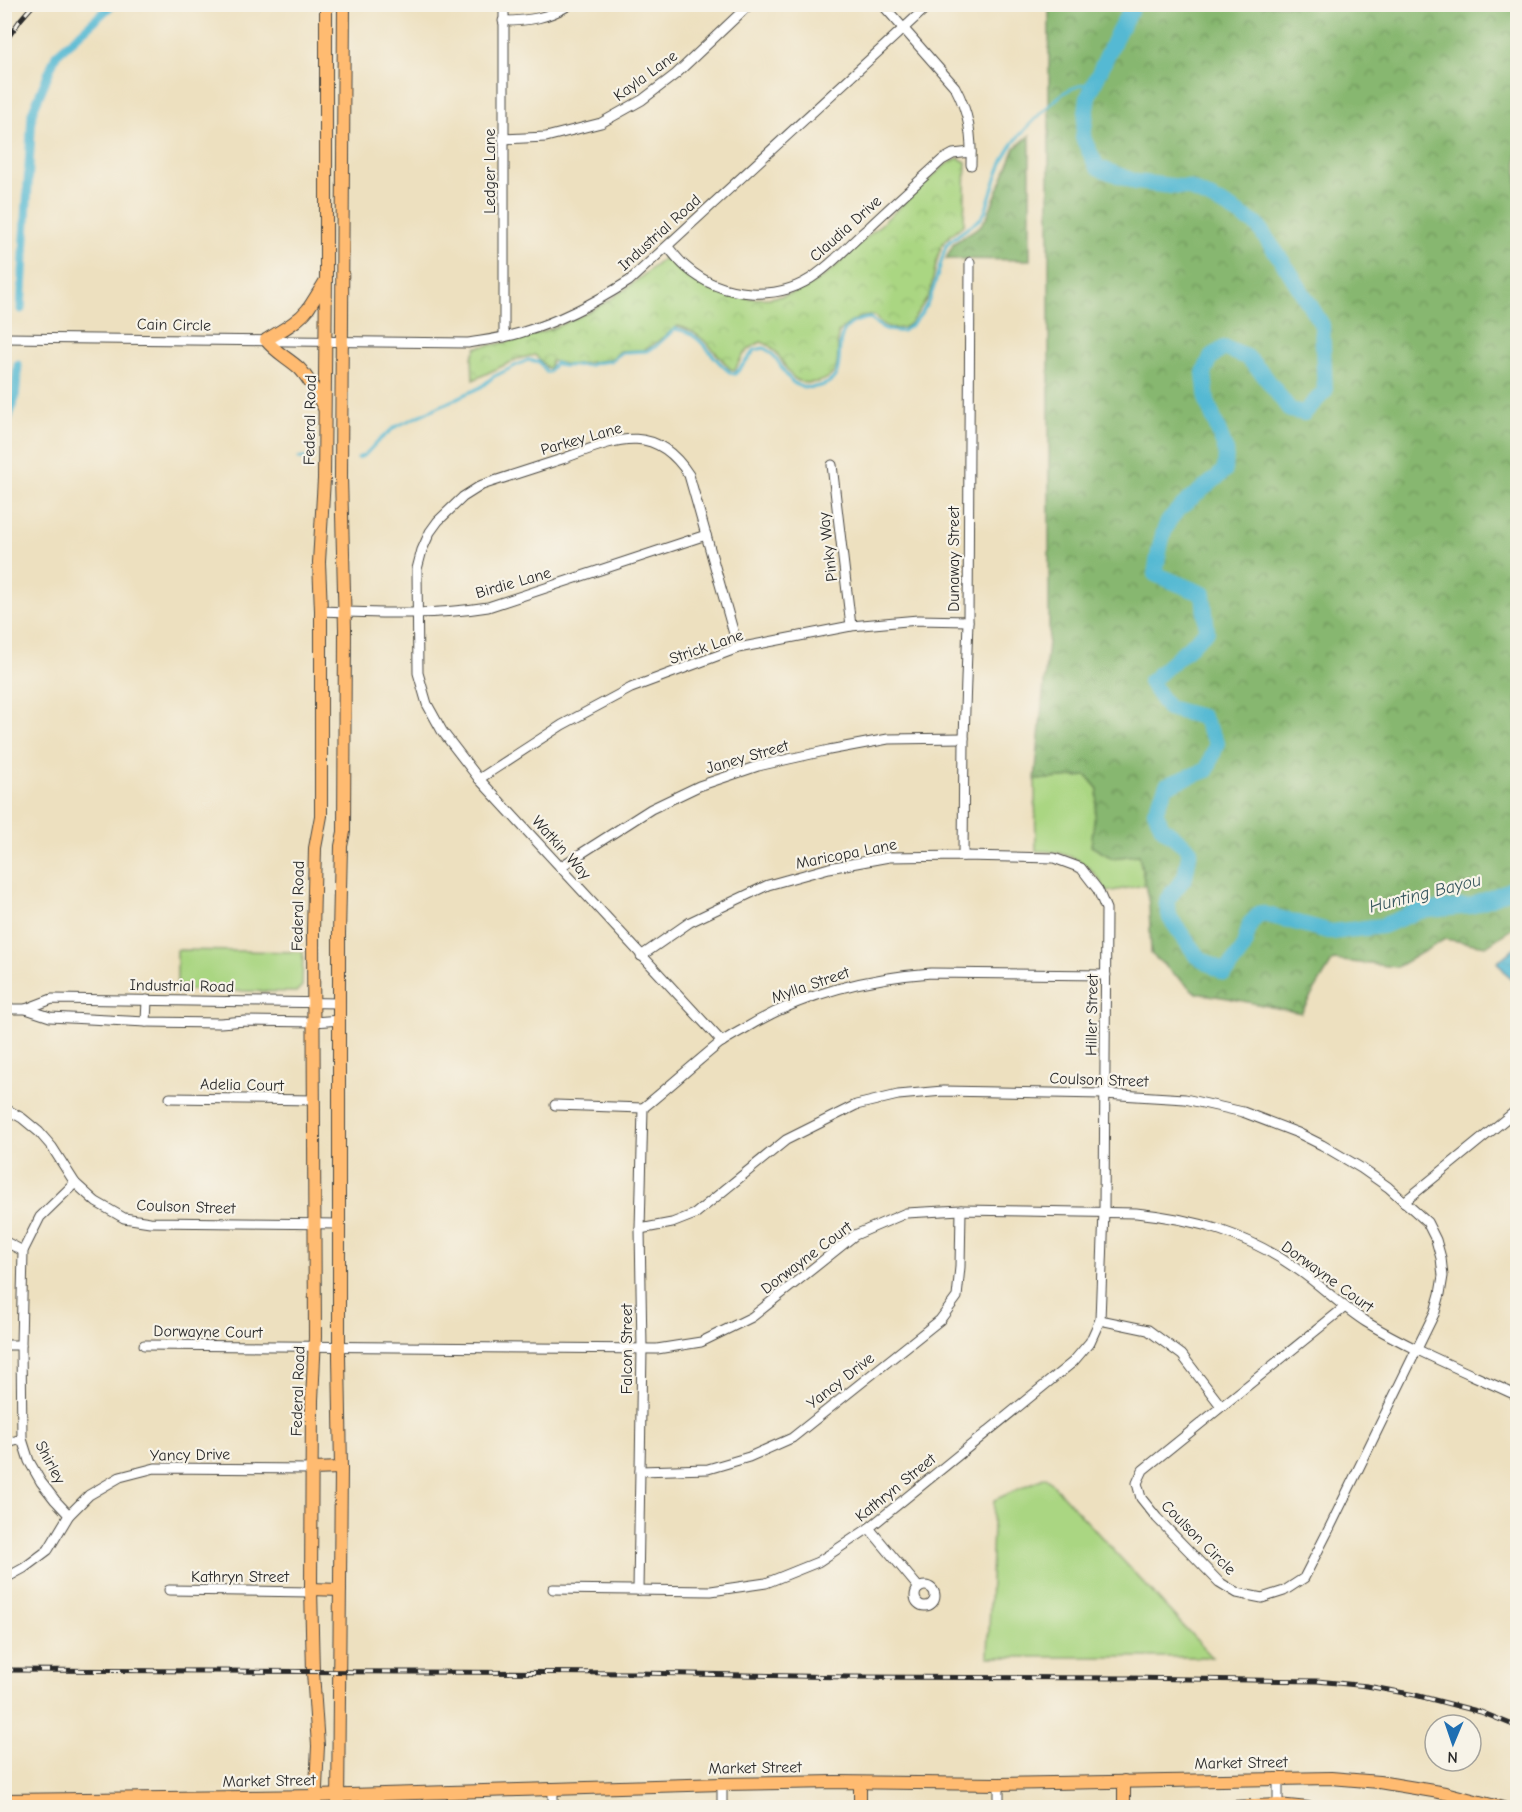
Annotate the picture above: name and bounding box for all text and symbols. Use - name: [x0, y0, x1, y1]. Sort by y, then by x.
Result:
- street label: Kayla Lane: [610, 47, 681, 105]
- street label: Ledger Lane: [481, 128, 499, 214]
- street label: Industrial Road: [615, 191, 705, 274]
- street label: Claudia Drive: [806, 192, 885, 266]
- street label: Cain Circle: [137, 315, 211, 335]
- street label: Federal Road: [300, 375, 320, 465]
- street label: Parkey Lane: [539, 419, 624, 459]
- street label: Dunaway Street: [945, 506, 963, 612]
- street label: Pinky Way: [815, 510, 841, 583]
- street label: Birdie Lane: [473, 564, 553, 602]
- street label: Strick Lane: [667, 626, 746, 668]
- street label: Janey Street: [704, 736, 791, 777]
- street label: Watkin Way: [528, 812, 595, 884]
- street label: Maricopa Lane: [794, 835, 898, 873]
- street label: Federal Road: [288, 861, 308, 951]
- water label: Hunting Bayou: [1367, 869, 1483, 918]
- street label: Mylla Street: [769, 963, 852, 1007]
- street label: Hiller Street: [1082, 973, 1102, 1056]
- street label: Industrial Road: [130, 976, 234, 996]
- street label: Coulson Street: [1049, 1069, 1149, 1091]
- street label: Adelia Court: [200, 1075, 285, 1095]
- street label: Coulson Street: [136, 1196, 236, 1218]
- street label: Dorwayne Court: [758, 1218, 856, 1298]
- street label: Dorwayne Court: [1278, 1237, 1377, 1316]
- street label: Falcon Street: [618, 1303, 636, 1394]
- street label: Dorwayne Court: [153, 1322, 263, 1342]
- street label: Federal Road: [287, 1345, 309, 1437]
- street label: Yancy Drive: [803, 1349, 878, 1413]
- street label: Shirley: [31, 1438, 69, 1488]
- street label: Yancy Drive: [150, 1445, 230, 1465]
- street label: Kathryn Street: [852, 1450, 940, 1526]
- street label: Coulson Circle: [1157, 1497, 1239, 1579]
- street label: Kathryn Street: [191, 1568, 289, 1586]
- north arrow: [1423, 1713, 1483, 1773]
- text: N: [1447, 1748, 1458, 1766]
- street label: Market Street: [1194, 1753, 1288, 1773]
- street label: Market Street: [708, 1758, 802, 1778]
- street label: Market Street: [222, 1771, 316, 1791]

